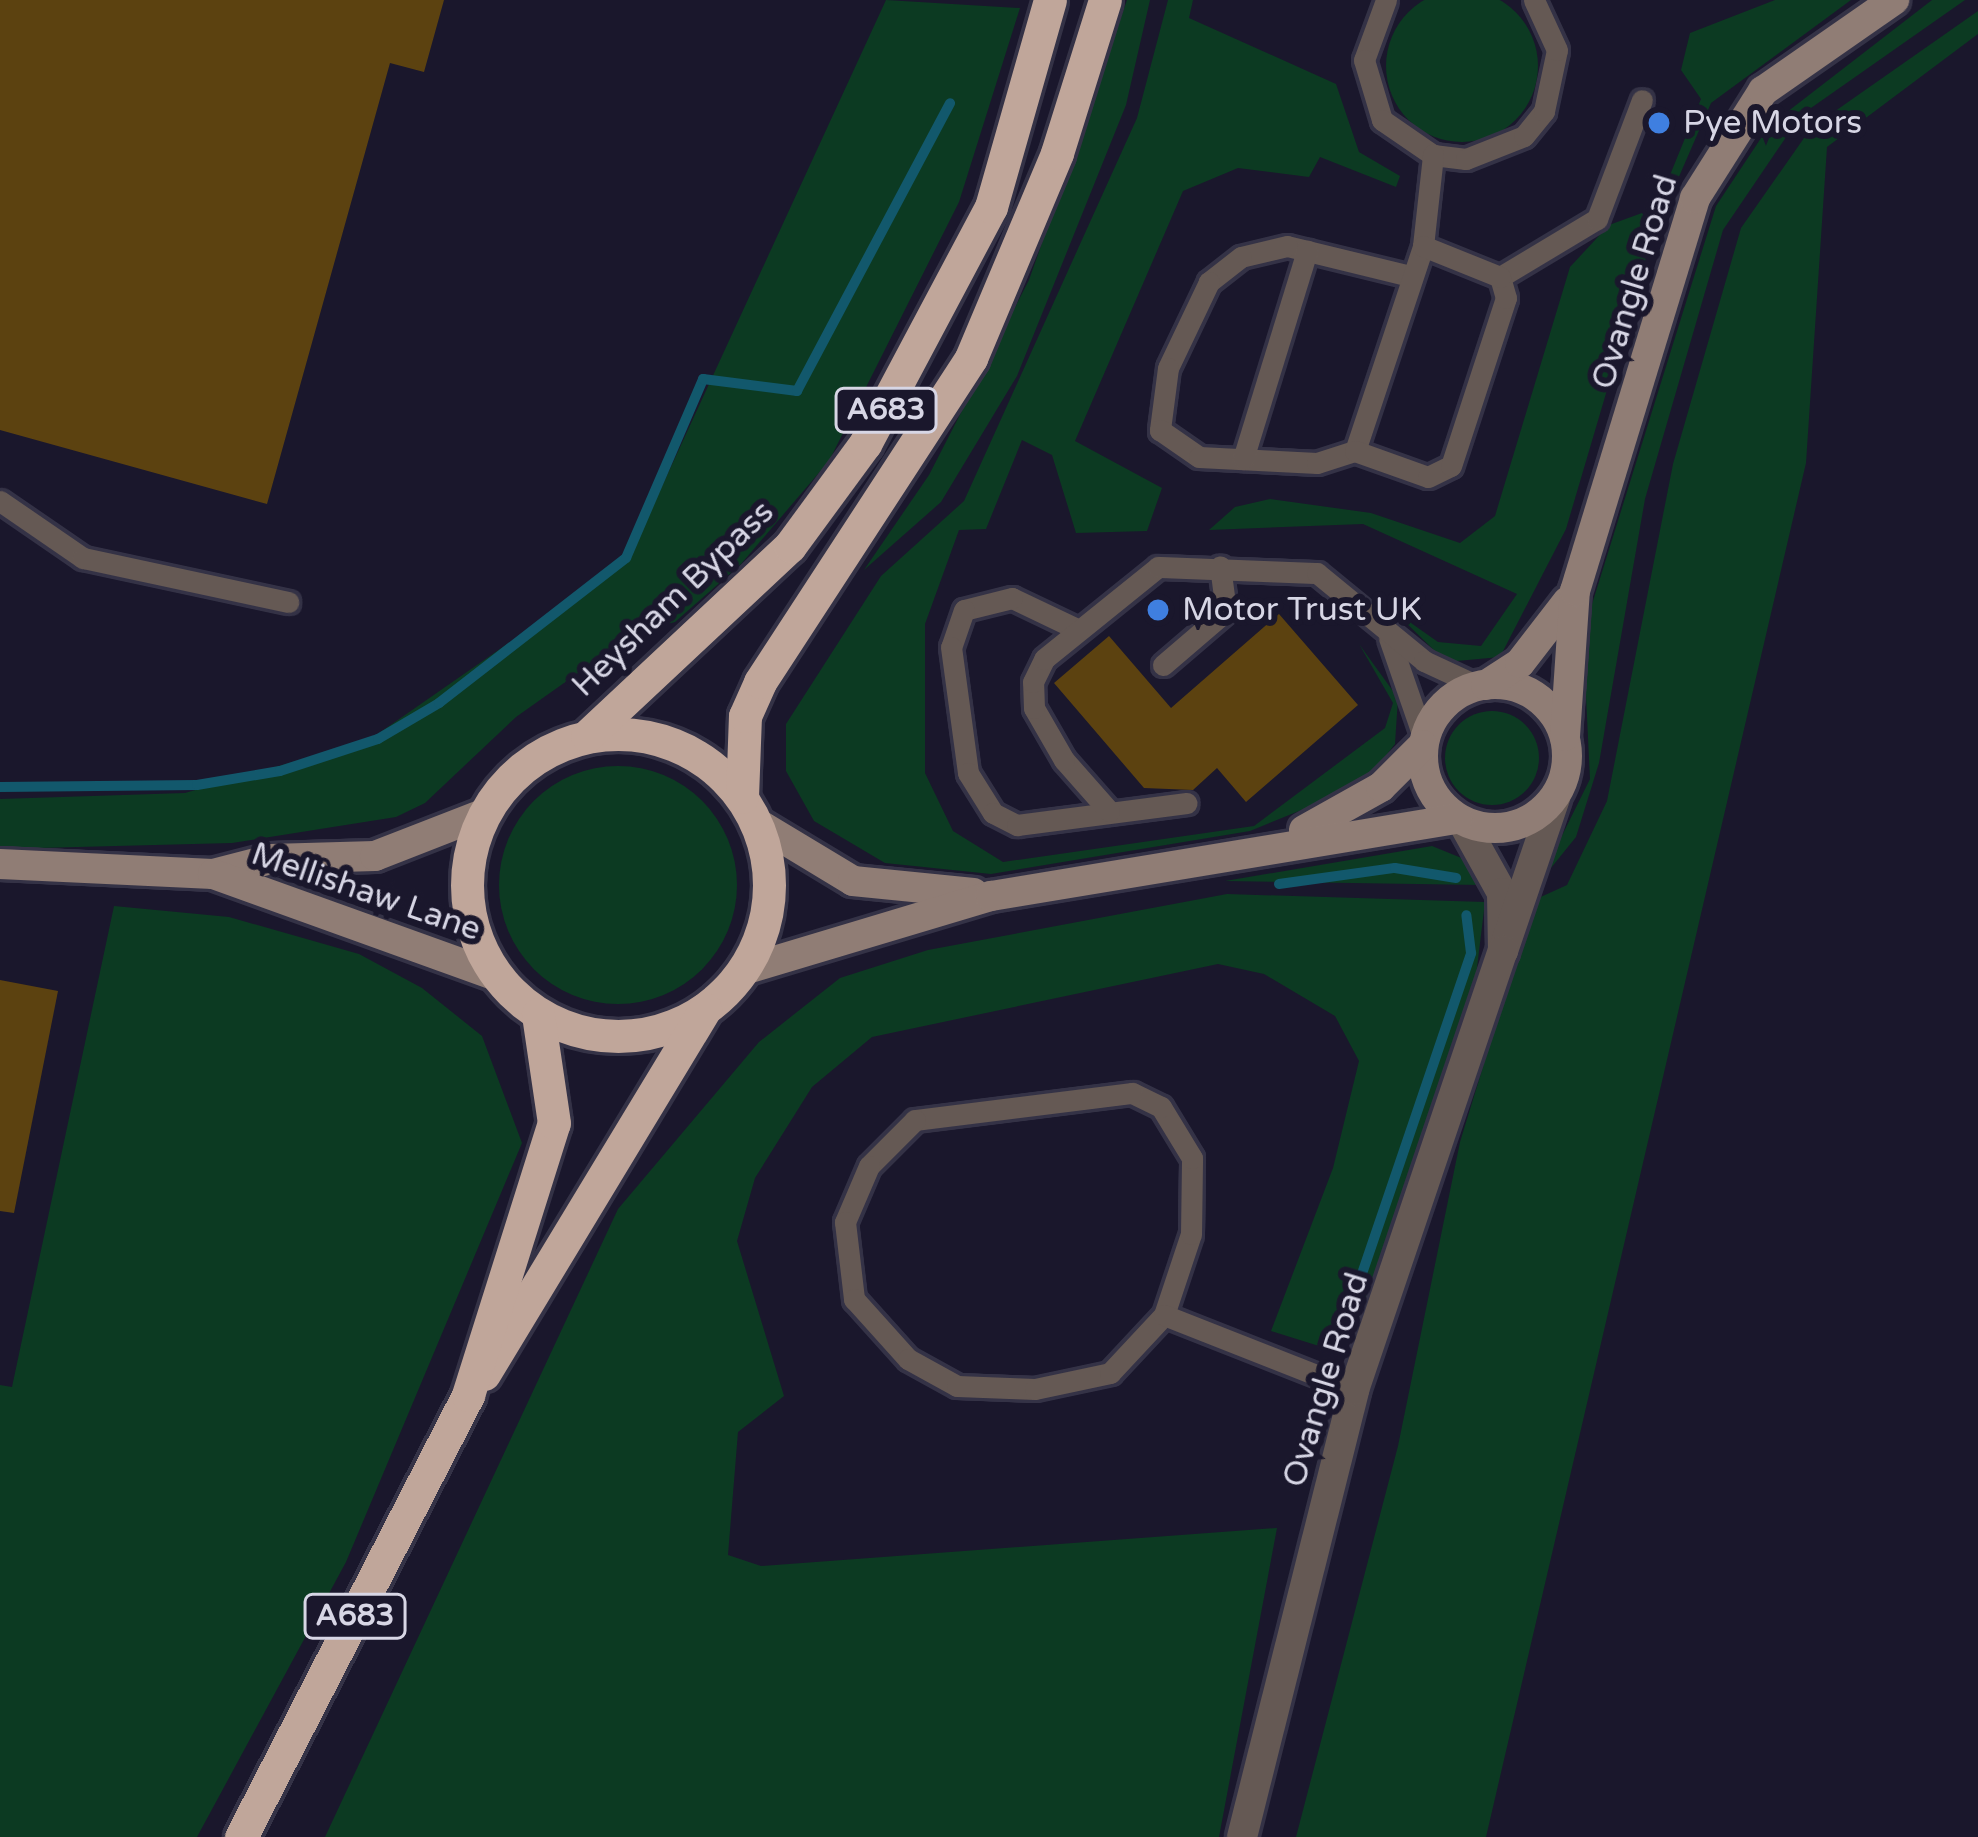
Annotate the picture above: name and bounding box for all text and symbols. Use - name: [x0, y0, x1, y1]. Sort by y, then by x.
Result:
- place label: Pye Motors: [1683, 103, 1862, 143]
- marker: Pye Motors: [1646, 110, 1672, 136]
- street label: Ovangle Road: [1584, 170, 1686, 394]
- road number: A683: [832, 386, 940, 434]
- street label: Heysham Bypass: [564, 493, 782, 705]
- place label: Motor Trust UK: [1182, 590, 1422, 630]
- marker: Motor Trust UK: [1145, 597, 1171, 623]
- street label: Mellishaw Lane: [246, 834, 486, 950]
- street label: Ovangle Road: [1275, 1268, 1377, 1492]
- road number: A683: [301, 1592, 409, 1640]

